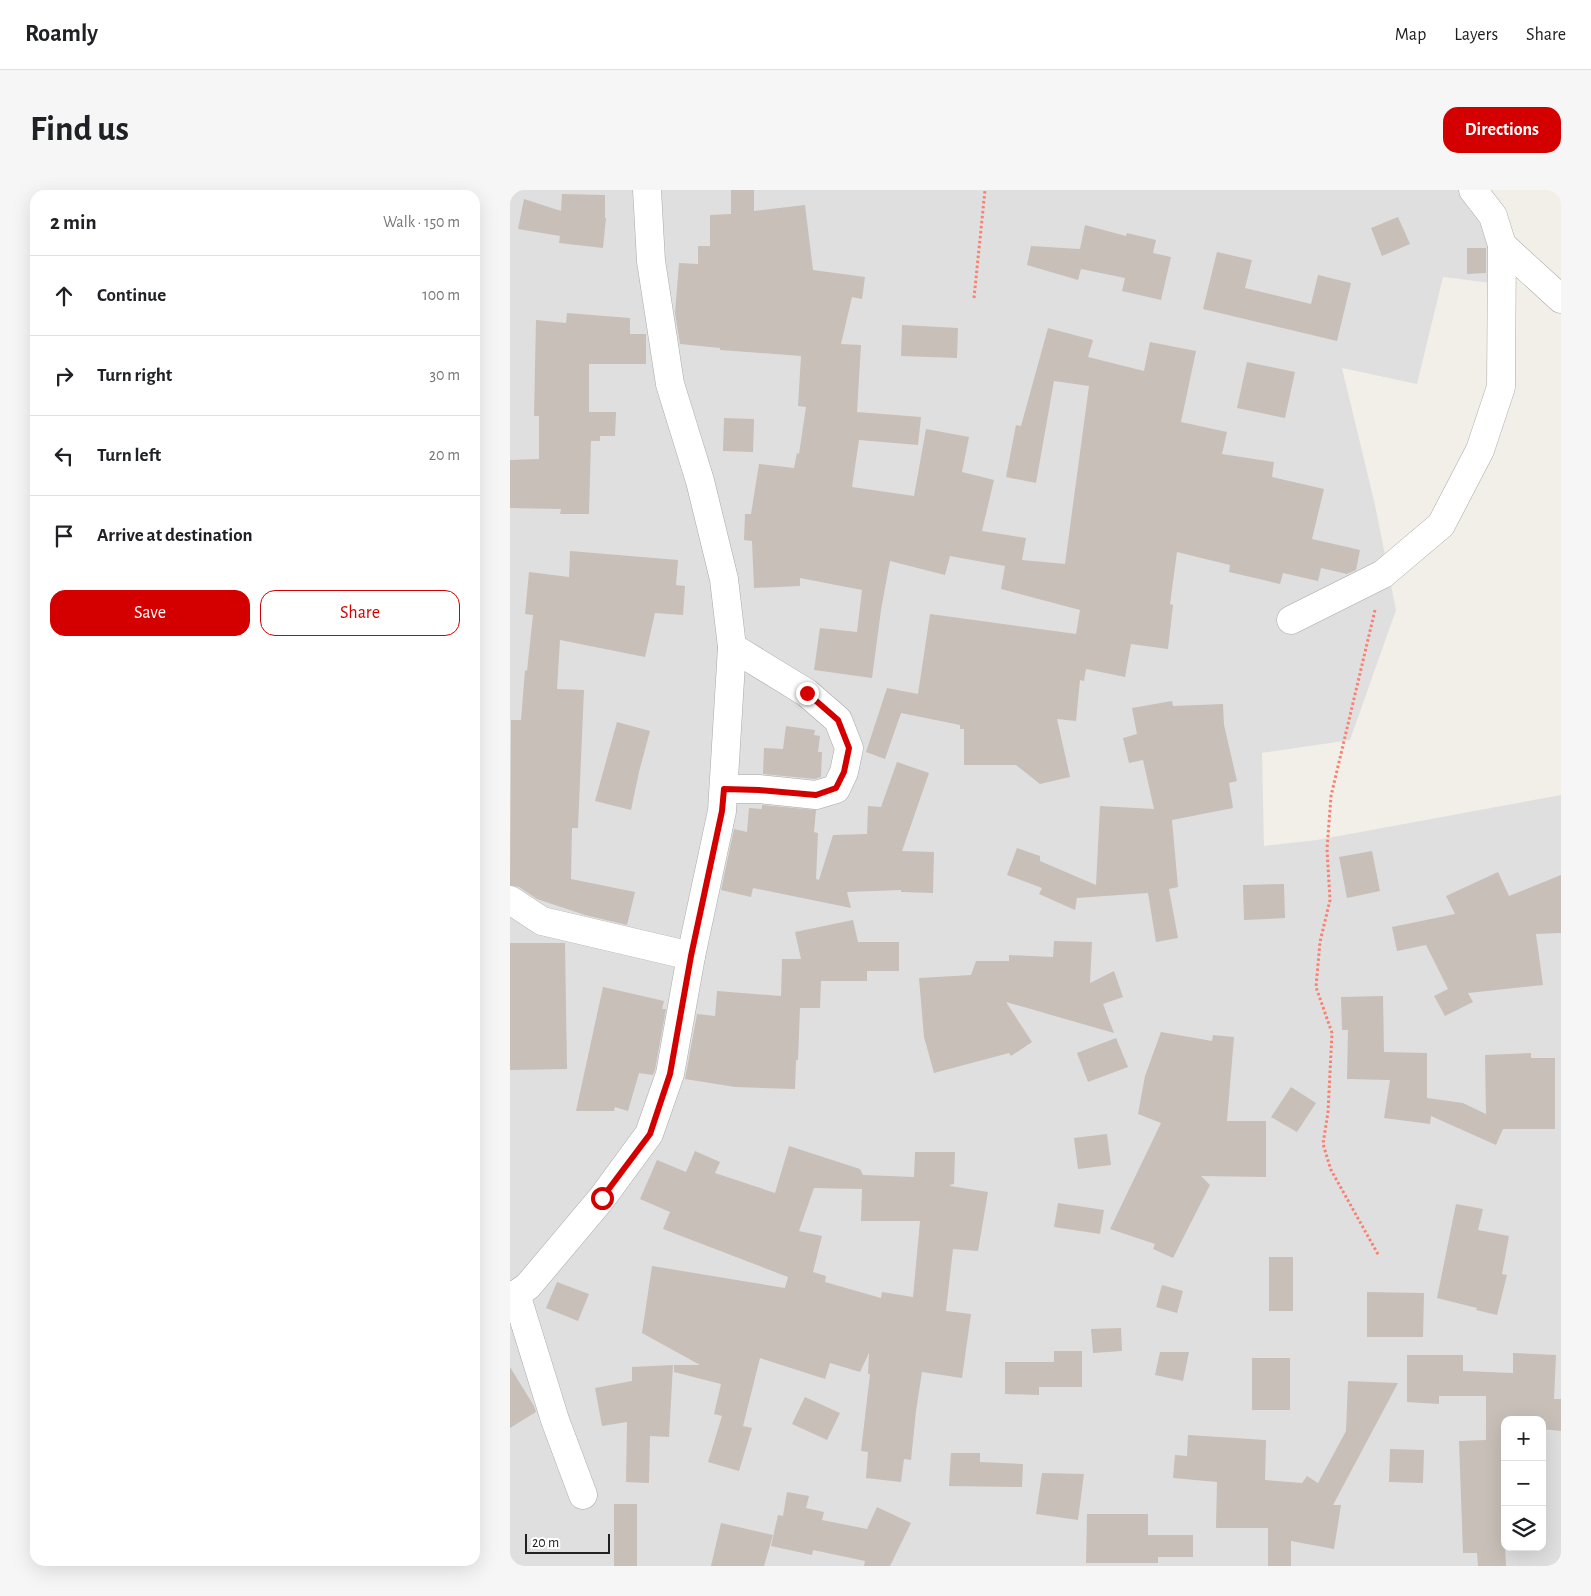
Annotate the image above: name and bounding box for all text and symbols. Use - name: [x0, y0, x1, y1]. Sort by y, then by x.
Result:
- text: Roamly: [25, 22, 98, 46]
- text: Map: [1395, 26, 1426, 44]
- text: Layers: [1454, 26, 1498, 44]
- text: Share: [1526, 26, 1566, 44]
- button: Directions: [1443, 107, 1561, 153]
- text: Find us: [30, 112, 129, 147]
- text: 2 min: [50, 212, 97, 233]
- text: Walk · 150 m: [383, 214, 460, 230]
- icon: ahead: [50, 282, 78, 310]
- text: Continue: [97, 286, 166, 305]
- text: 100 m: [422, 287, 460, 303]
- icon: right: [50, 362, 78, 390]
- text: Turn right: [97, 366, 172, 385]
- text: 30 m: [430, 367, 460, 383]
- icon: left: [50, 442, 78, 470]
- text: Turn left: [97, 446, 161, 465]
- text: 20 m: [429, 447, 460, 463]
- icon: arrive: [50, 522, 78, 550]
- text: Arrive at destination: [97, 526, 253, 545]
- button: Save: [50, 590, 250, 636]
- button: Share: [260, 590, 460, 636]
- route end: [796, 682, 819, 705]
- route start: [591, 1187, 614, 1210]
- map controls: [1501, 1416, 1546, 1551]
- button: +: [1501, 1416, 1546, 1461]
- button: −: [1501, 1461, 1546, 1506]
- button: layers: [1501, 1506, 1546, 1551]
- scale bar: [525, 1531, 610, 1554]
- text: 20 m: [532, 1536, 559, 1550]

